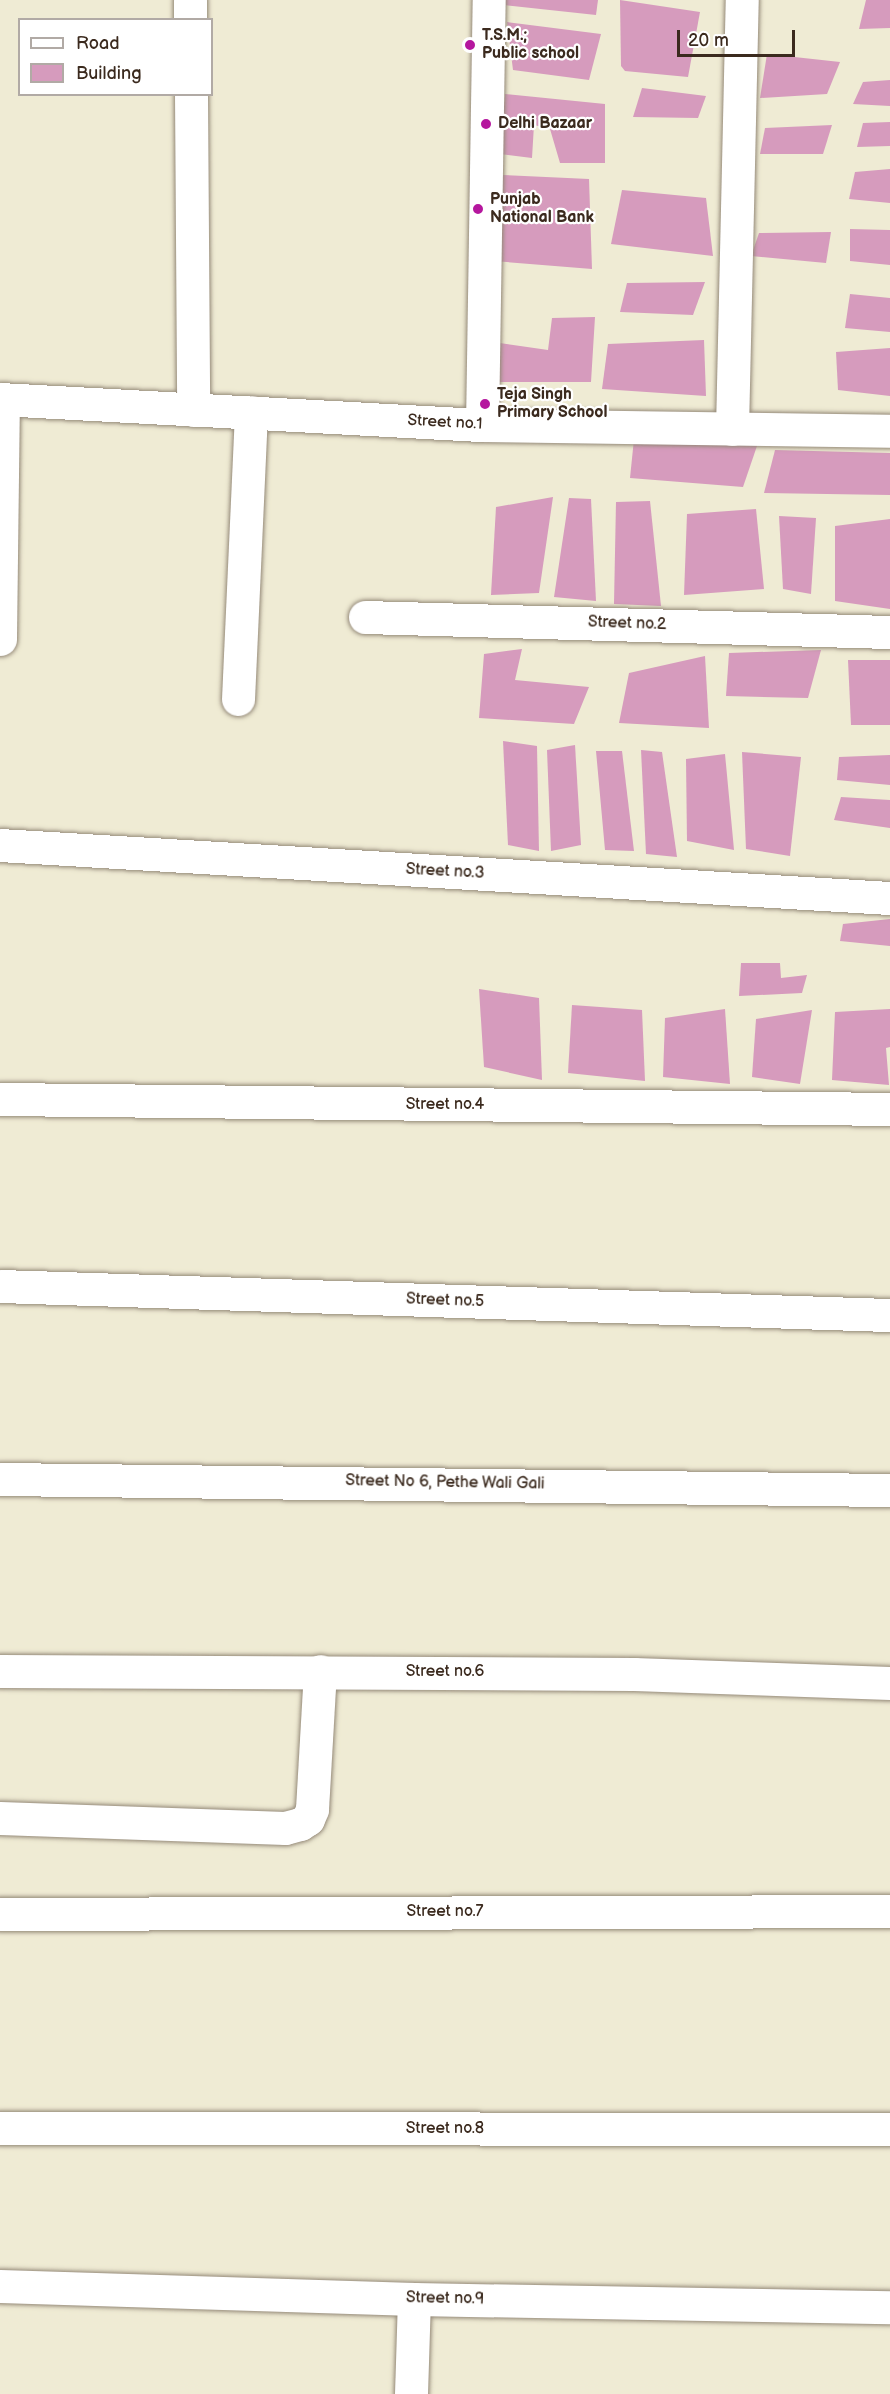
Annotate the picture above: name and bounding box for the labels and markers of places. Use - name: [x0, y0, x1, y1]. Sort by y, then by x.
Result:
- place label: T.S.M.; Public school: [482, 26, 579, 64]
- marker: T.S.M.; Public school: [463, 38, 477, 52]
- place label: Delhi Bazaar: [498, 114, 592, 134]
- marker: Delhi Bazaar: [479, 117, 493, 131]
- place label: Punjab National Bank: [490, 190, 594, 228]
- marker: Punjab National Bank: [471, 202, 485, 216]
- place label: Teja Singh Primary School: [497, 385, 608, 423]
- marker: Teja Singh Primary School: [478, 397, 492, 411]

